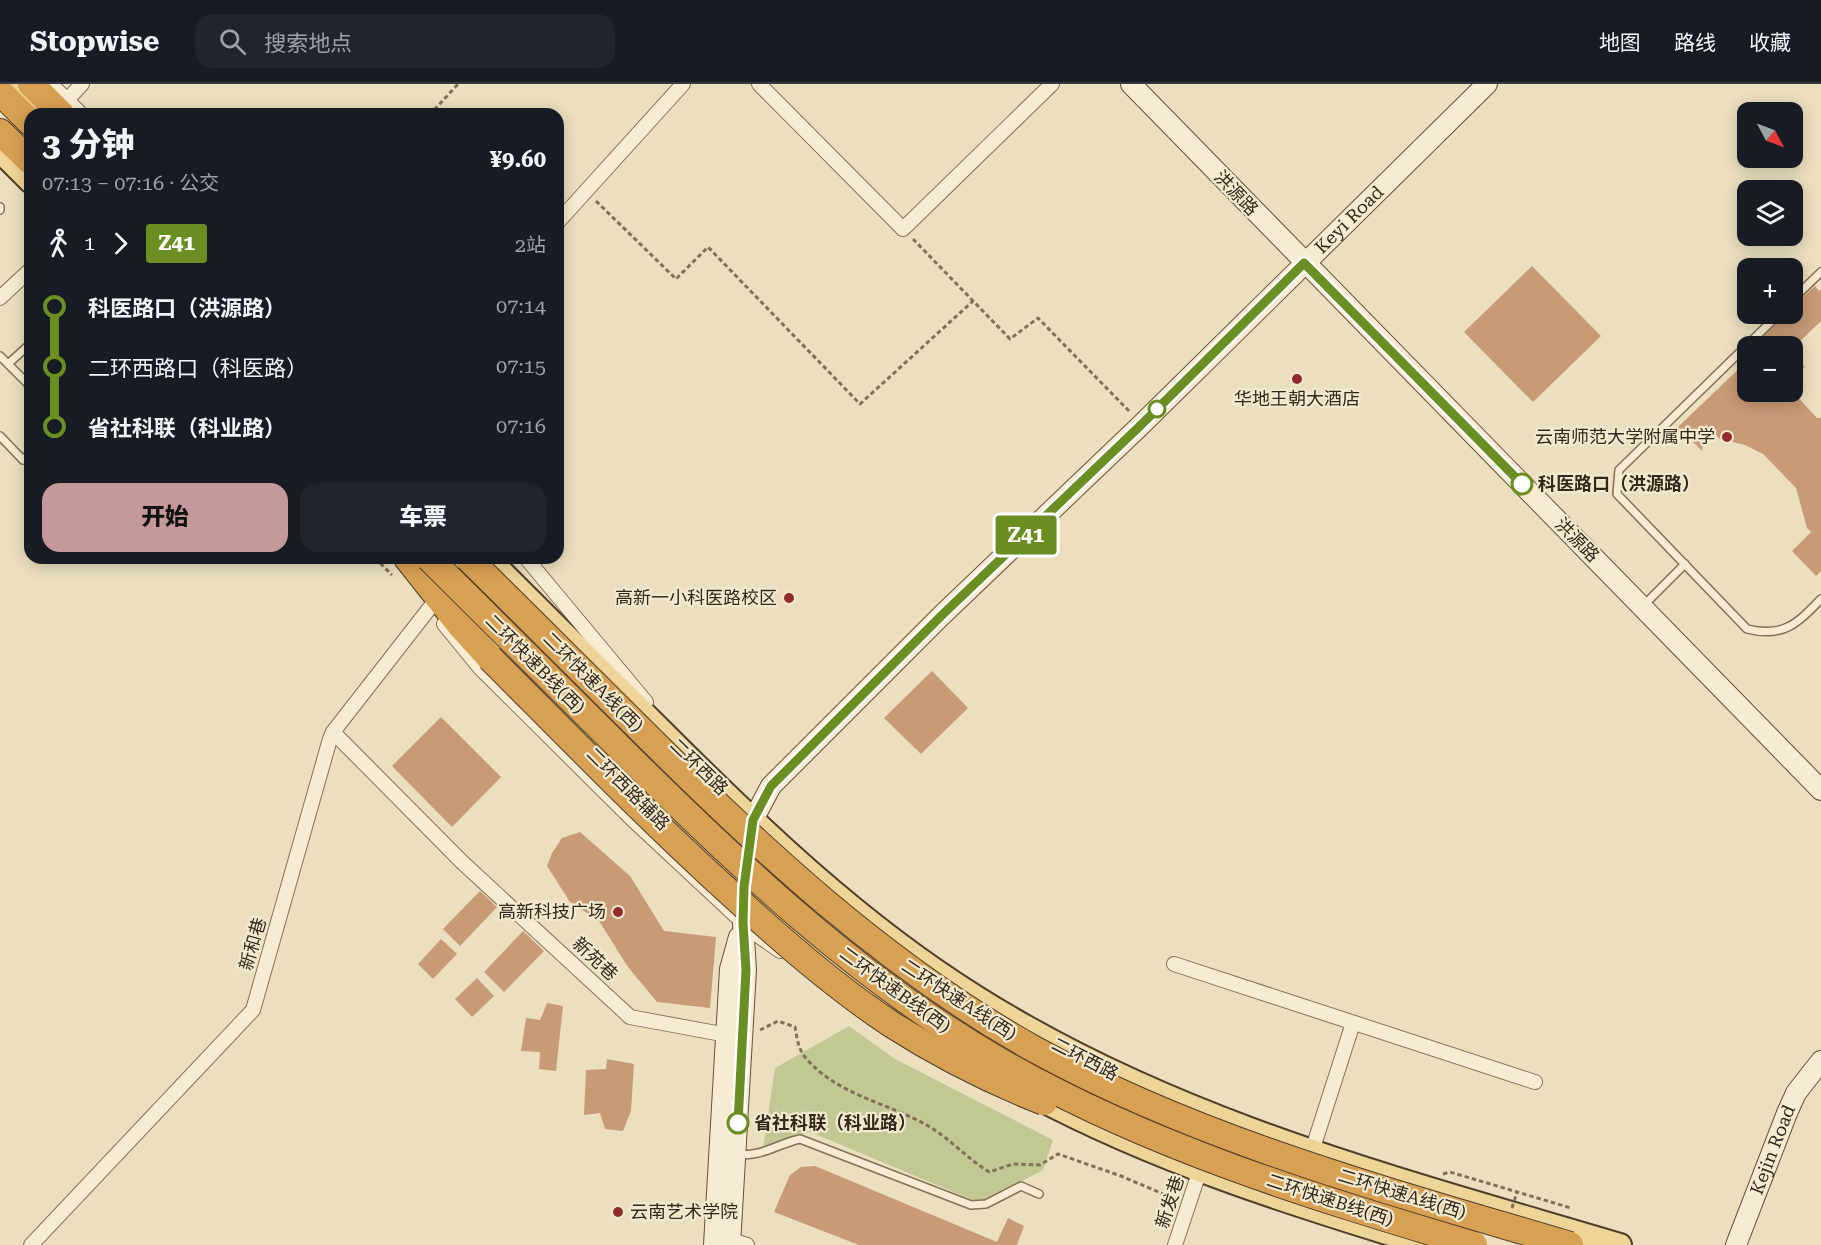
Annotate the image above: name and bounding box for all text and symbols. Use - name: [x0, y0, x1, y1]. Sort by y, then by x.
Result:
- search box: [195, 14, 615, 68]
- text: Stopwise: [30, 25, 159, 58]
- icon: search: [216, 25, 249, 58]
- text: 搜索地点: [264, 31, 352, 56]
- text: 地图: [1599, 31, 1641, 55]
- text: 路线: [1674, 31, 1716, 55]
- text: 收藏: [1749, 31, 1791, 55]
- north arrow: [1737, 102, 1803, 168]
- map controls: [1737, 102, 1803, 402]
- text: 3 分钟: [42, 125, 135, 164]
- text: ¥9.60: [490, 147, 546, 172]
- street label: 洪源路: [1210, 166, 1263, 219]
- text: 07:13 – 07:16 · 公交: [42, 171, 219, 195]
- button: layers: [1737, 180, 1803, 246]
- street label: Keyi Road: [1310, 181, 1388, 258]
- icon: walk: [42, 227, 75, 260]
- icon: forward: [104, 227, 137, 260]
- text: 1: [84, 231, 95, 255]
- text: Z41: [158, 231, 195, 255]
- text: 2站: [515, 233, 546, 257]
- button: +: [1737, 258, 1803, 324]
- text: 07:14: [496, 294, 546, 318]
- text: 科医路口（洪源路）: [88, 296, 286, 321]
- button: −: [1737, 336, 1803, 402]
- text: 07:15: [496, 354, 546, 378]
- text: 二环西路口（科医路）: [88, 356, 308, 381]
- marker: 华地王朝大酒店: [1290, 372, 1304, 386]
- place label: 华地王朝大酒店: [1234, 388, 1360, 409]
- unlabelled marker: [1148, 400, 1166, 418]
- text: 07:16: [496, 414, 546, 438]
- text: 省社科联（科业路）: [88, 416, 286, 441]
- place label: 云南师范大学附属中学: [1535, 426, 1715, 447]
- marker: 云南师范大学附属中学: [1720, 430, 1734, 444]
- marker: 科医路口（洪源路）: [1511, 473, 1533, 495]
- place label: 科医路口（洪源路）: [1538, 473, 1700, 494]
- button: 开始: [42, 483, 288, 552]
- button: 车票: [300, 483, 546, 552]
- street label: 洪源路: [1551, 513, 1604, 566]
- line badge: Z41: [992, 516, 1060, 554]
- text: Z41: [1008, 523, 1044, 547]
- place label: 高新一小科医路校区: [615, 587, 777, 608]
- marker: 高新一小科医路校区: [782, 591, 796, 605]
- street label: 二环快速B线(西): [481, 610, 589, 718]
- street label: 二环快速A线(西): [539, 627, 648, 736]
- street label: 二环西路: [666, 734, 733, 799]
- street label: 二环西路辅路: [583, 743, 674, 834]
- place label: 高新科技广场: [498, 901, 606, 922]
- marker: 高新科技广场: [611, 905, 625, 919]
- street label: 新和巷: [235, 915, 270, 973]
- street label: 新苑巷: [568, 933, 622, 985]
- street label: 二环快速B线(西): [836, 942, 955, 1037]
- street label: 二环快速A线(西): [898, 955, 1020, 1044]
- street label: 二环西路: [1048, 1033, 1122, 1084]
- street label: Kejin Road: [1746, 1101, 1799, 1197]
- marker: 省社科联（科业路）: [727, 1112, 749, 1134]
- place label: 省社科联（科业路）: [754, 1112, 916, 1133]
- street label: 二环快速A线(西): [1336, 1164, 1469, 1223]
- street label: 二环快速B线(西): [1264, 1169, 1396, 1230]
- street label: 新发巷: [1151, 1173, 1188, 1231]
- place label: 云南艺术学院: [630, 1201, 738, 1222]
- marker: 云南艺术学院: [611, 1205, 625, 1219]

